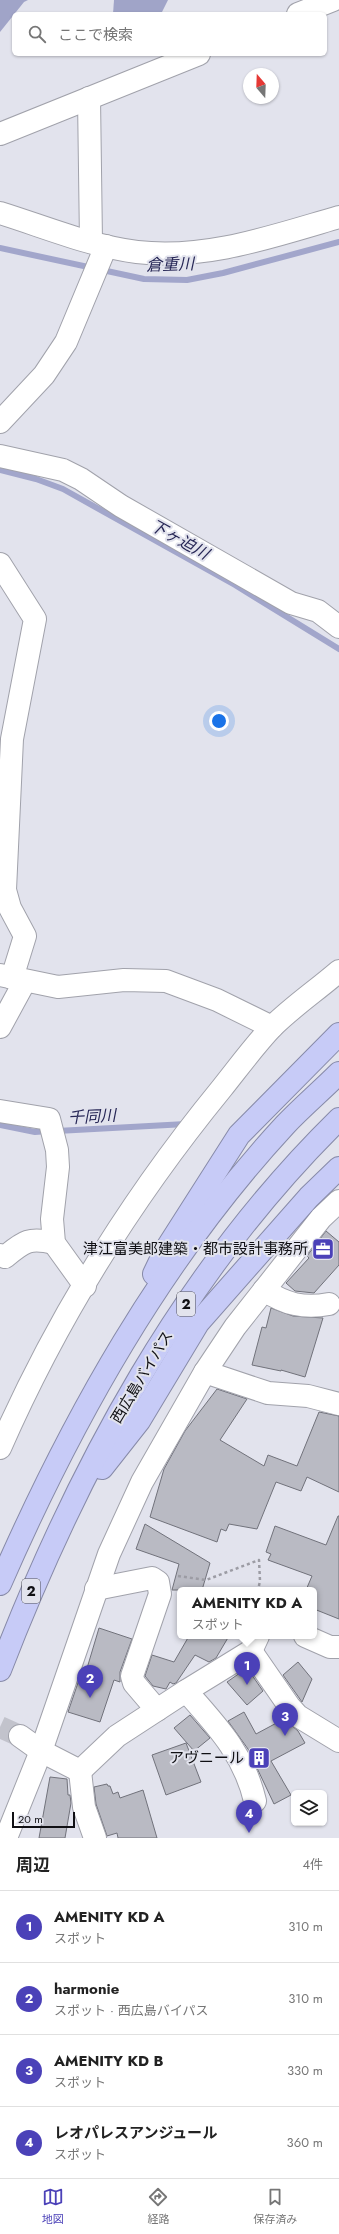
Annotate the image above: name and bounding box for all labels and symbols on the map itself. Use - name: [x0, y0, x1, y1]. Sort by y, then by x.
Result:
- north arrow: [243, 68, 279, 104]
- water label: 倉重川: [146, 252, 196, 277]
- water label: 下ヶ迫川: [146, 514, 215, 566]
- your location: [209, 711, 229, 731]
- water label: 千同川: [67, 1104, 119, 1129]
- office icon: 津江富美郎建築・都市設計事務所: [310, 1236, 336, 1262]
- place label: 津江富美郎建築・都市設計事務所: [83, 1238, 308, 1260]
- road number: 2: [177, 1292, 195, 1316]
- street label: 西広島バイパス: [106, 1326, 178, 1428]
- road number: 2: [22, 1579, 40, 1603]
- pin: 1: [234, 1652, 260, 1685]
- pin: 2: [77, 1665, 103, 1698]
- pin: 3: [272, 1703, 298, 1736]
- building icon: アヴニール: [246, 1745, 272, 1771]
- place label: アヴニール: [169, 1747, 244, 1769]
- pin: 4: [236, 1800, 262, 1833]
- scale bar: [12, 1810, 75, 1829]

